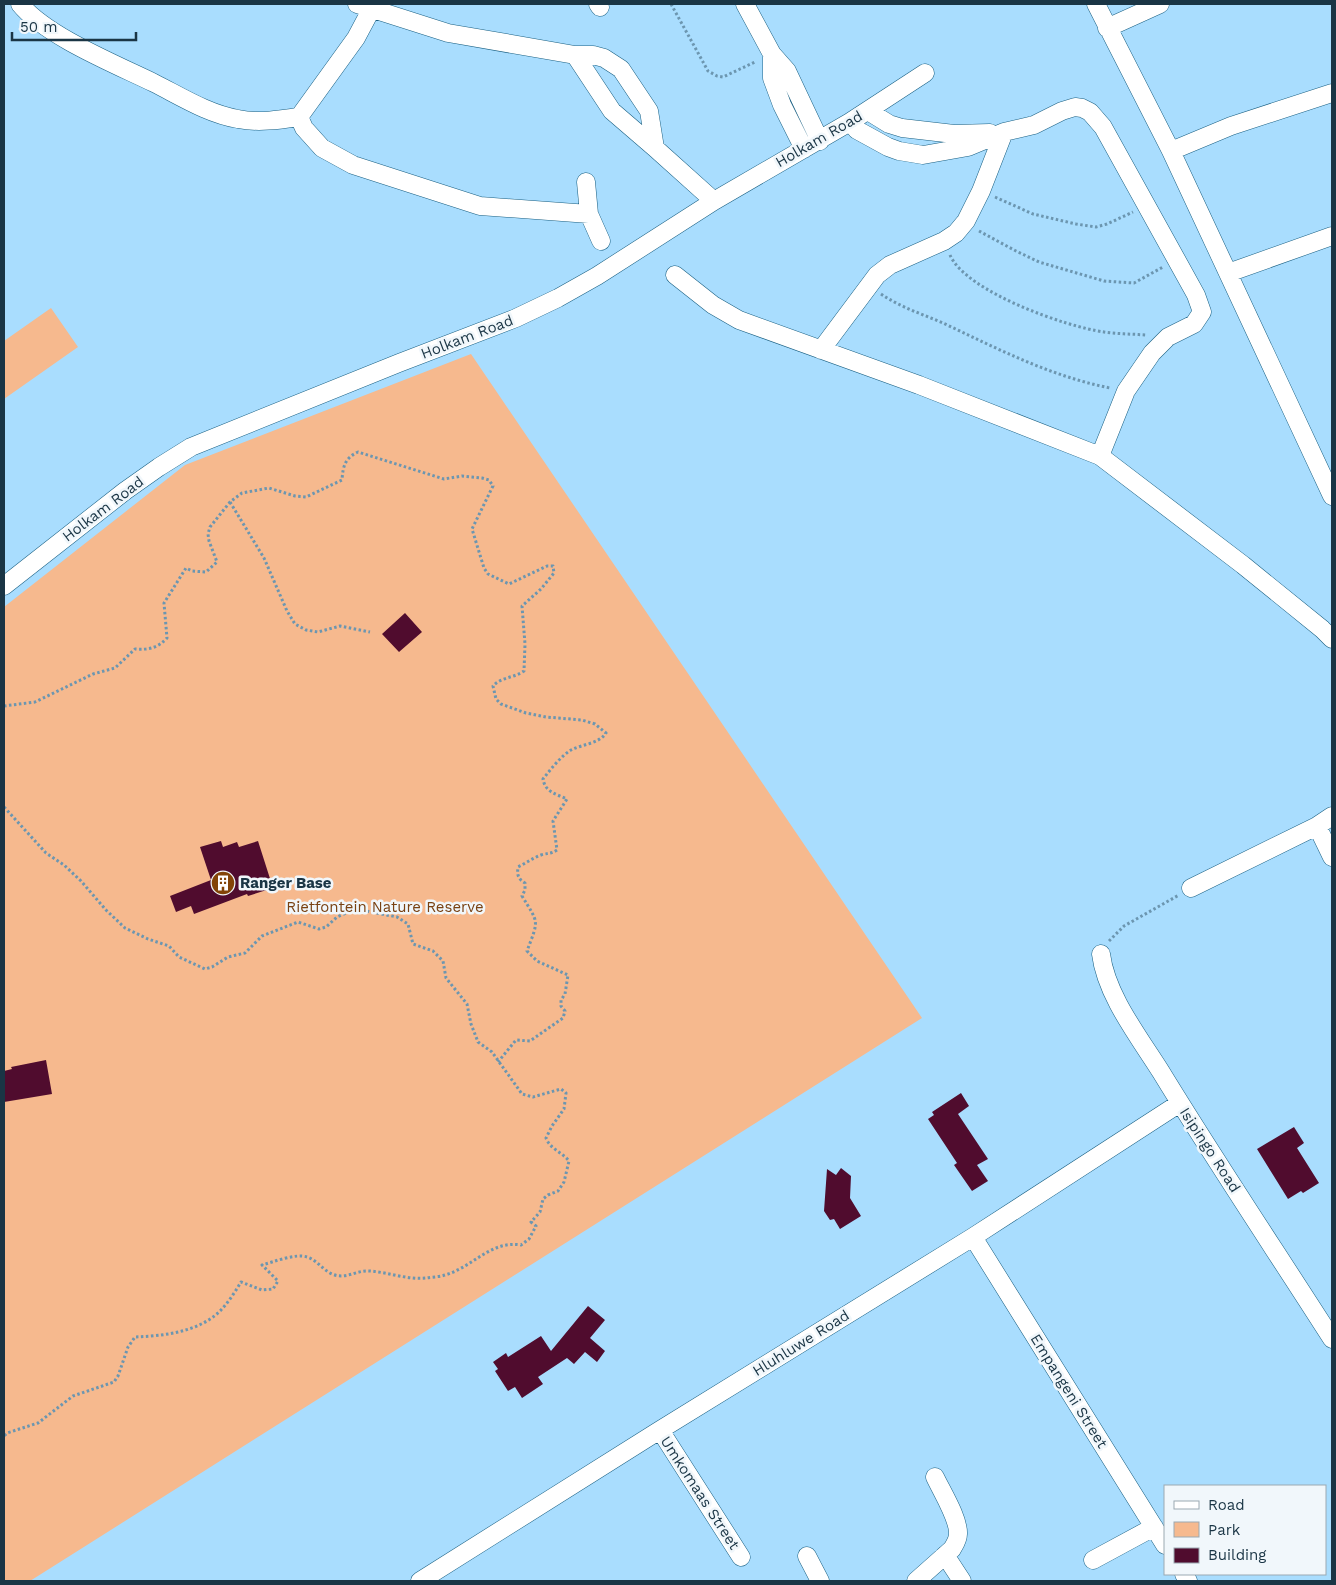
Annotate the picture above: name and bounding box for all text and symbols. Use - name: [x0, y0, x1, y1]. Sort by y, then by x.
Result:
- scale bar: [12, 10, 136, 42]
- text: 50 m: [20, 18, 57, 36]
- street label: Holkam Road: [772, 107, 866, 171]
- street label: Holkam Road: [418, 311, 516, 363]
- street label: Holkam Road: [59, 473, 147, 545]
- building icon: Ranger Base: [210, 870, 236, 896]
- place label: Ranger Base: [240, 874, 332, 892]
- park label: Rietfontein Nature Reserve: [286, 898, 484, 916]
- street label: Isipingo Road: [1176, 1104, 1244, 1196]
- street label: Hluhluwe Road: [749, 1306, 853, 1380]
- street label: Empangeni Street: [1027, 1331, 1112, 1452]
- street label: Umkomaas Street: [657, 1433, 744, 1554]
- legend: [1164, 1485, 1326, 1575]
- text: Road: [1208, 1496, 1245, 1514]
- text: Park: [1208, 1521, 1241, 1539]
- text: Building: [1208, 1546, 1266, 1564]

